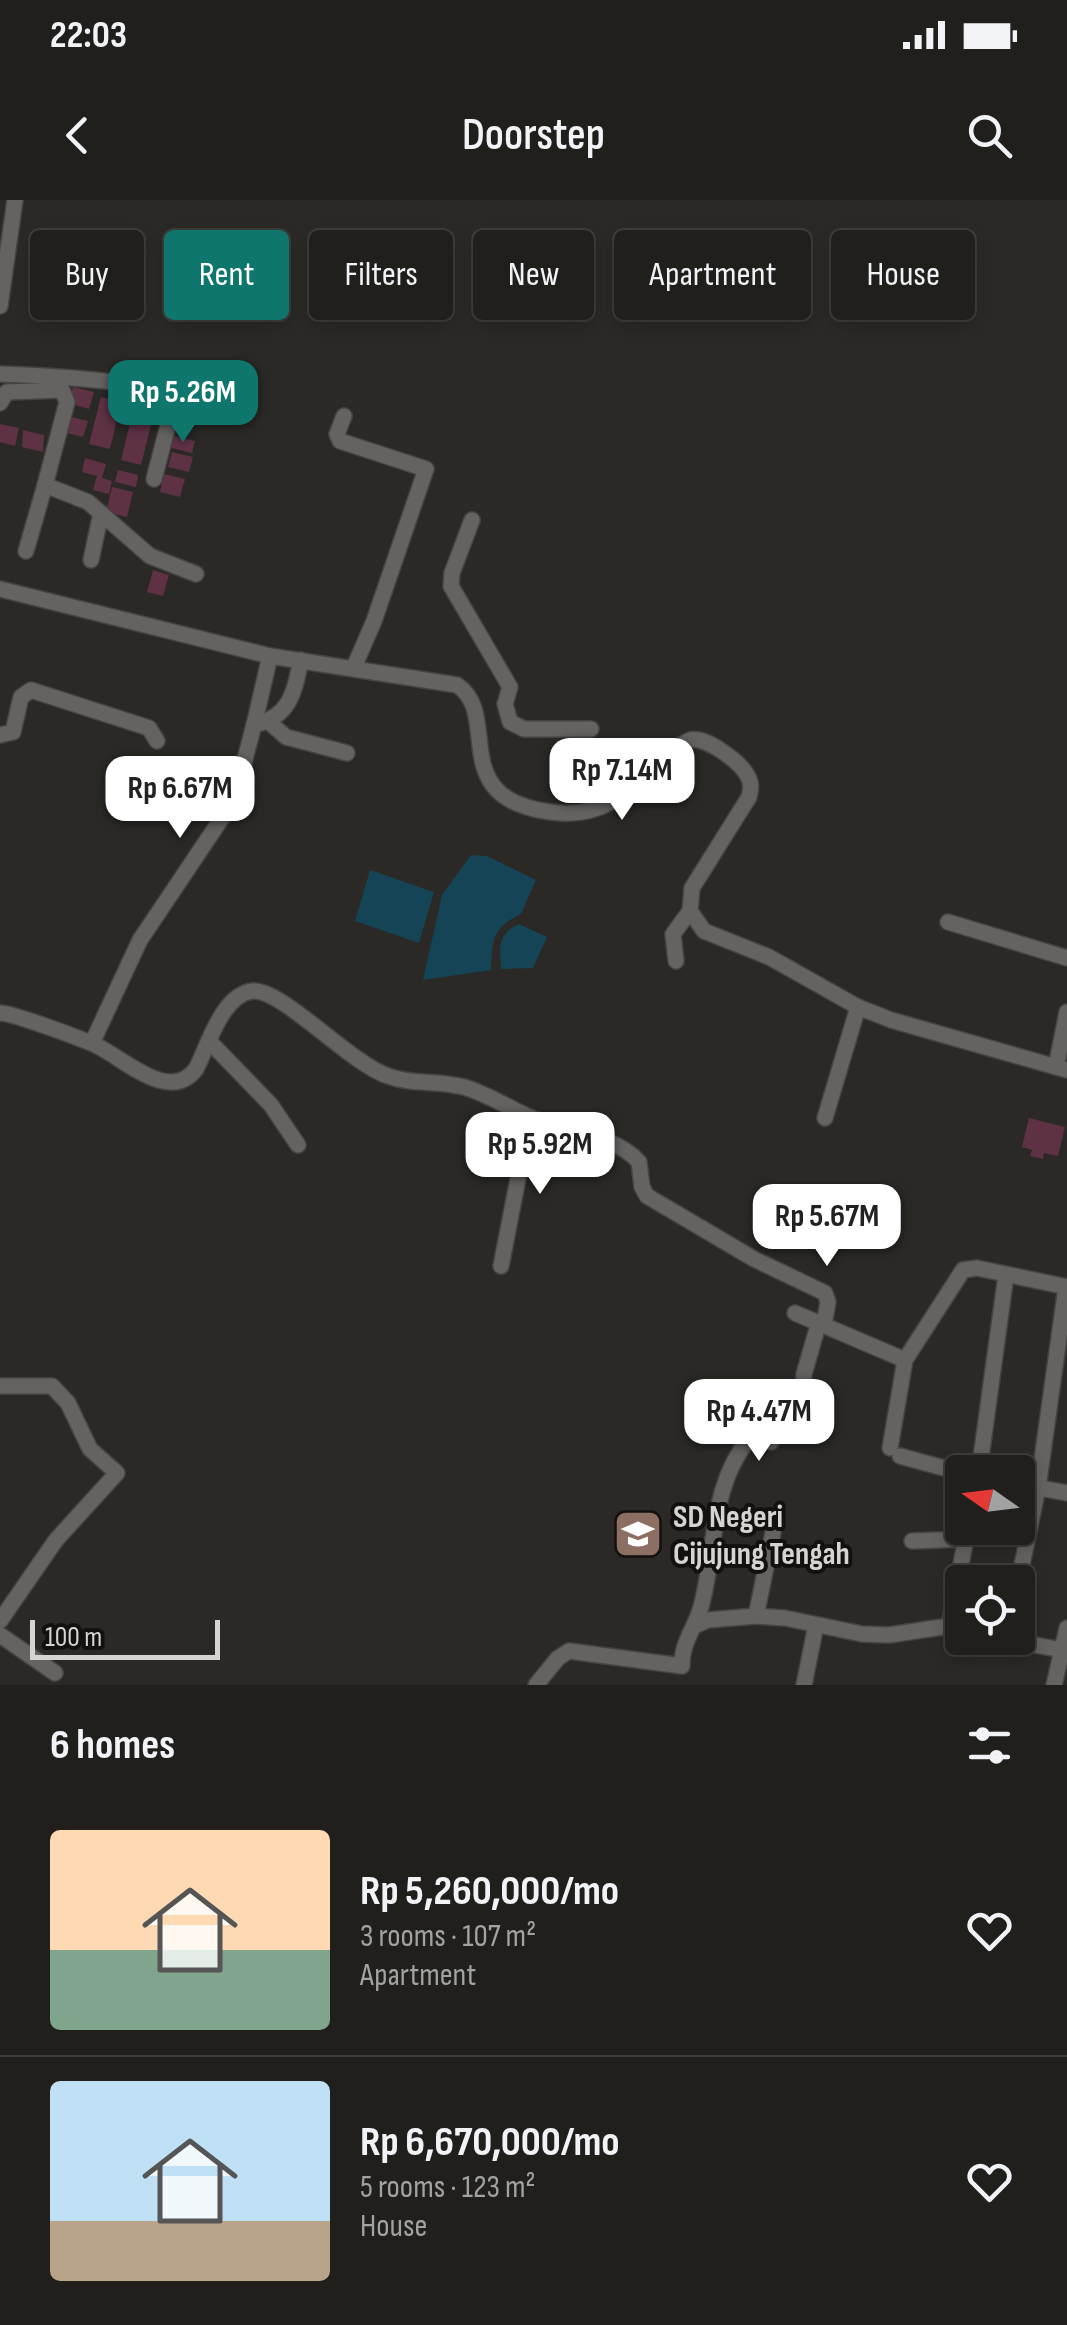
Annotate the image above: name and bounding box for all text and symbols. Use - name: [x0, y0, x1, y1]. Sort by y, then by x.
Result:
- text: 22:03: [50, 13, 127, 58]
- icon: back: [50, 108, 105, 163]
- text: Doorstep: [462, 108, 605, 163]
- icon: search: [962, 108, 1017, 163]
- chip: Buy: [30, 230, 144, 320]
- chip: Rent: [164, 230, 289, 320]
- chip: Filters: [309, 230, 453, 320]
- chip: New: [473, 230, 594, 320]
- chip: Apartment: [614, 230, 811, 320]
- chip: House: [831, 230, 975, 320]
- pin: Rp 5.26M: [80, 360, 286, 445]
- text: Rp 5.26M: [130, 373, 236, 412]
- pin: Rp 7.14M: [519, 738, 725, 823]
- text: Rp 7.14M: [572, 751, 672, 790]
- pin: Rp 6.67M: [77, 756, 283, 841]
- text: Rp 6.67M: [127, 769, 233, 808]
- pin: Rp 5.92M: [437, 1112, 643, 1197]
- text: Rp 5.92M: [488, 1125, 592, 1164]
- pin: Rp 5.67M: [724, 1184, 930, 1269]
- text: Rp 5.67M: [775, 1197, 879, 1236]
- pin: Rp 4.47M: [656, 1379, 862, 1464]
- text: Rp 4.47M: [706, 1392, 812, 1431]
- north arrow: [945, 1455, 1035, 1545]
- map controls: [945, 1455, 1035, 1655]
- place label: SD Negeri Cijujung Tengah: [673, 1498, 850, 1574]
- school or university icon: SD Negeri Cijujung Tengah: [612, 1508, 664, 1560]
- button: locate: [945, 1565, 1035, 1655]
- scale bar: [30, 1615, 220, 1660]
- text: 100 m: [45, 1621, 102, 1654]
- icon: filters: [962, 1718, 1017, 1773]
- text: 6 homes: [50, 1720, 175, 1771]
- text: Rp 5,260,000/mo: [360, 1866, 619, 1917]
- icon: home: [130, 1870, 250, 1990]
- icon: heart: [962, 1903, 1017, 1958]
- text: 3 rooms · 107 m²: [360, 1917, 536, 1956]
- text: Apartment: [360, 1956, 476, 1995]
- text: Rp 6,670,000/mo: [360, 2117, 620, 2168]
- icon: home: [130, 2121, 250, 2241]
- icon: heart: [962, 2154, 1017, 2209]
- text: 5 rooms · 123 m²: [360, 2168, 536, 2207]
- text: House: [360, 2207, 427, 2246]

